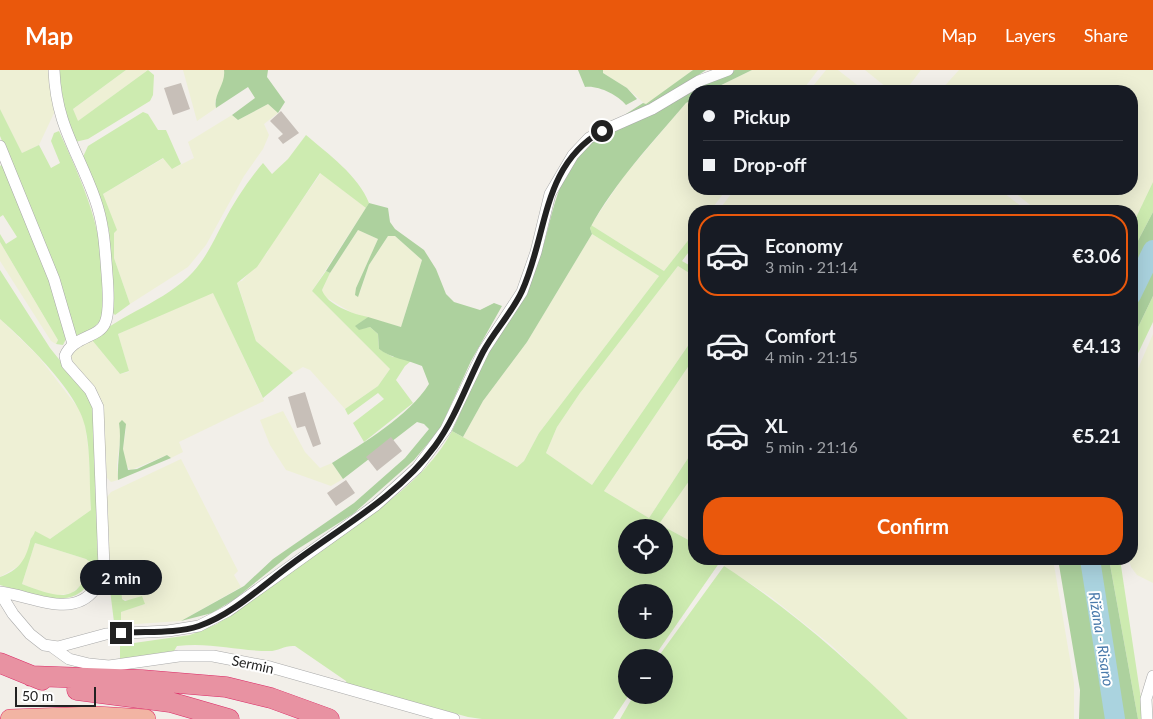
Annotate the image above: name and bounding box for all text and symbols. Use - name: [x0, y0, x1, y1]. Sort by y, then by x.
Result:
- text: Map: [25, 21, 73, 50]
- text: Map: [941, 24, 977, 46]
- text: Layers: [1005, 24, 1056, 46]
- text: Share: [1084, 24, 1128, 46]
- text: Pickup: [733, 105, 790, 128]
- route start: [591, 120, 613, 142]
- text: Drop-off: [733, 153, 807, 176]
- icon: car: [705, 233, 750, 278]
- text: Economy: [765, 234, 843, 257]
- text: €3.06: [1072, 244, 1121, 267]
- text: 3 min · 21:14: [765, 257, 858, 276]
- icon: car: [705, 323, 750, 368]
- text: Comfort: [765, 324, 836, 347]
- text: €4.13: [1072, 334, 1121, 357]
- text: 4 min · 21:15: [765, 347, 858, 366]
- icon: car: [705, 413, 750, 458]
- text: XL: [765, 414, 788, 437]
- text: €5.21: [1072, 424, 1121, 447]
- text: 5 min · 21:16: [765, 437, 858, 456]
- button: Confirm: [703, 497, 1123, 555]
- map controls: [618, 519, 673, 704]
- button: locate: [618, 519, 673, 574]
- callout: 2 min: [80, 560, 162, 596]
- text: 2 min: [101, 568, 141, 587]
- button: +: [618, 584, 673, 639]
- water label: Rižana - Risano: [1086, 590, 1118, 688]
- route end: [110, 622, 132, 644]
- button: −: [618, 649, 673, 704]
- street label: Sermin: [230, 651, 276, 677]
- scale bar: [15, 684, 96, 707]
- text: 50 m: [22, 687, 53, 704]

